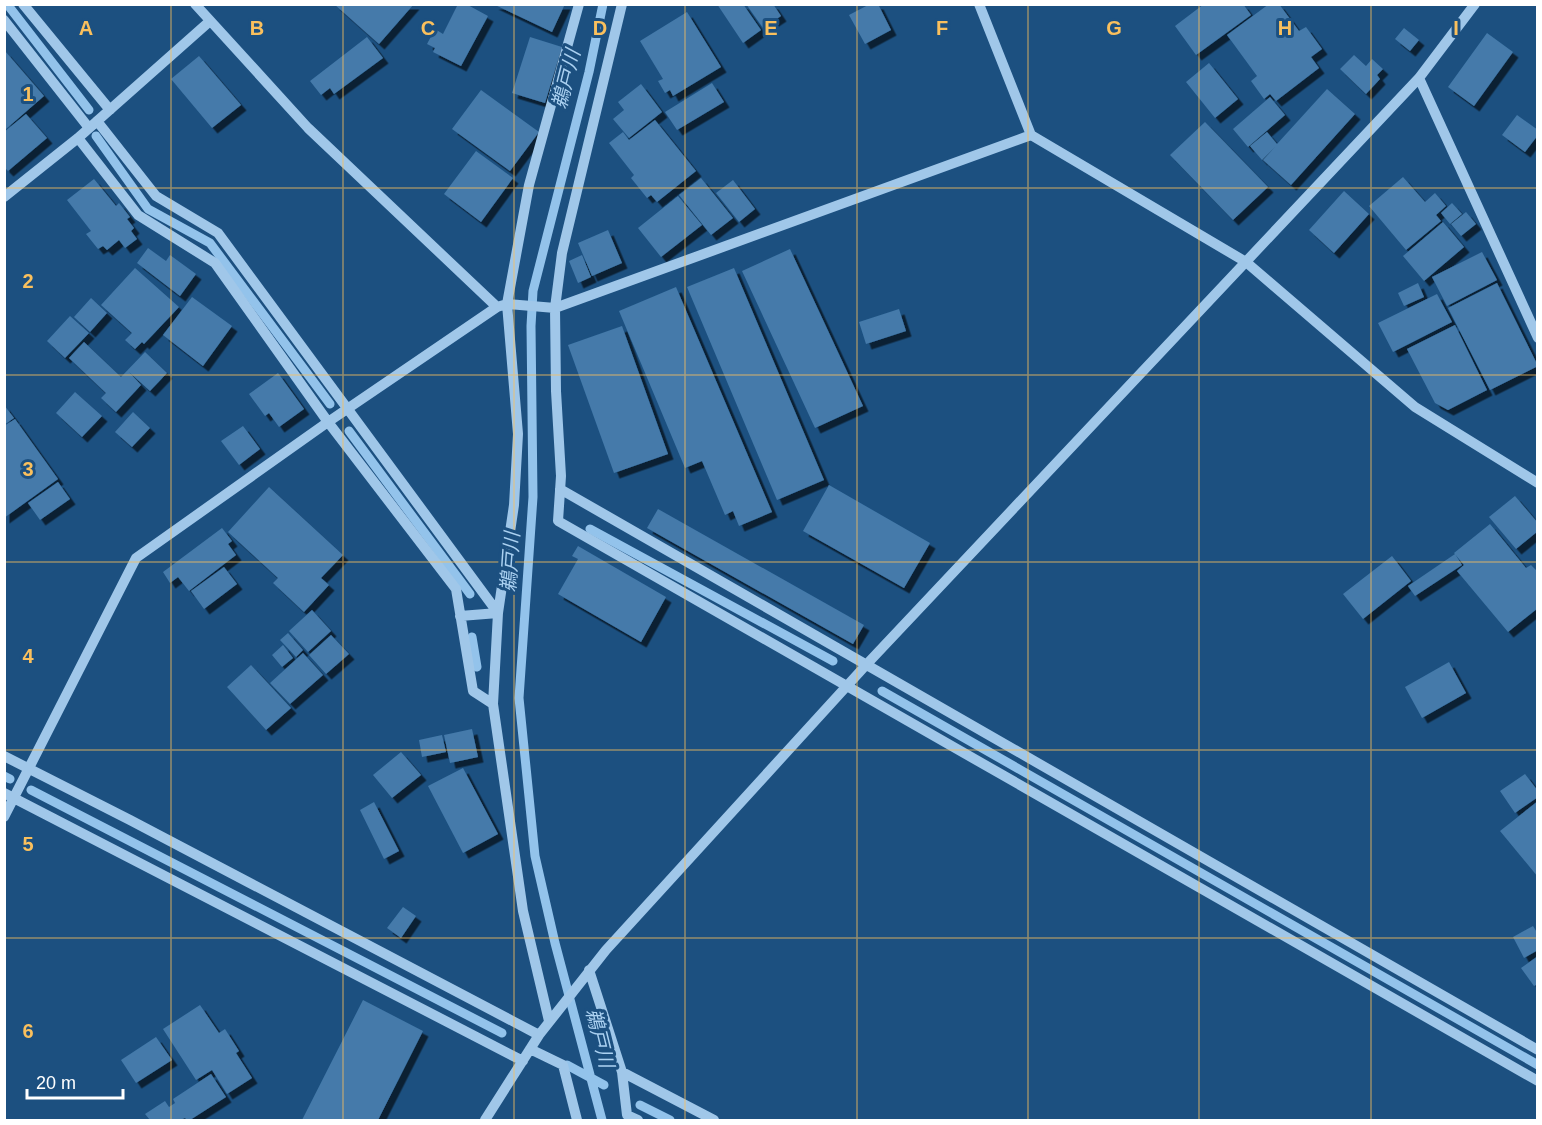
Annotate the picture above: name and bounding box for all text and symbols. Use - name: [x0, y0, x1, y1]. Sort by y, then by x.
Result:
- text: A: [79, 17, 93, 39]
- text: B: [250, 17, 264, 39]
- text: C: [421, 17, 435, 39]
- text: D: [593, 17, 607, 39]
- text: E: [764, 17, 778, 39]
- text: F: [936, 17, 948, 39]
- text: G: [1106, 17, 1122, 39]
- text: H: [1278, 17, 1292, 39]
- text: I: [1453, 17, 1459, 39]
- water label: 鵜戸川: [548, 45, 584, 111]
- text: 1: [22, 83, 34, 105]
- text: 2: [22, 270, 34, 292]
- text: 3: [22, 458, 34, 480]
- water label: 鵜戸川: [497, 529, 523, 593]
- text: 4: [22, 645, 34, 667]
- text: 5: [22, 833, 34, 855]
- water label: 鵜戸川: [582, 1006, 618, 1072]
- text: 6: [22, 1020, 34, 1042]
- scale bar: [27, 1062, 123, 1100]
- text: 20 m: [36, 1073, 76, 1093]

